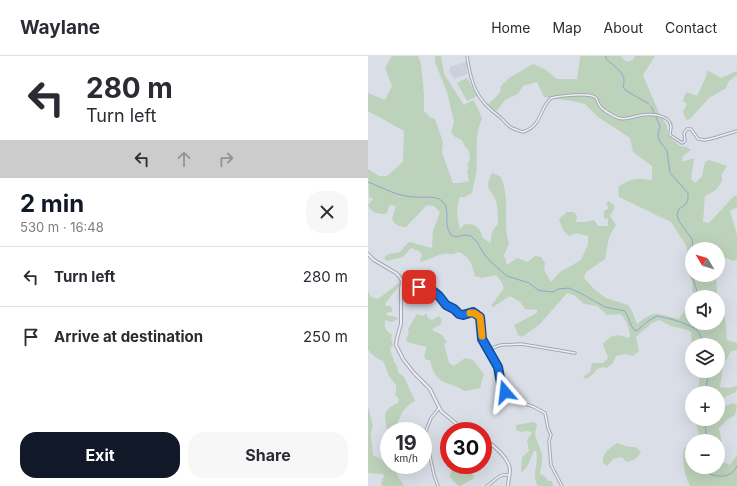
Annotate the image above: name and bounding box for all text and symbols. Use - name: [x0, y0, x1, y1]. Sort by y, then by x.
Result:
- text: Waylane: [20, 16, 100, 39]
- text: Home: [491, 19, 530, 36]
- text: Map: [552, 19, 582, 36]
- text: About: [604, 19, 643, 36]
- text: Contact: [665, 19, 717, 36]
- text: 280 m: [86, 71, 173, 105]
- icon: left: [20, 72, 72, 124]
- text: Turn left: [86, 105, 156, 126]
- icon: left: [131, 148, 153, 170]
- icon: ahead: [173, 148, 195, 170]
- icon: right: [215, 148, 237, 170]
- text: 2 min: [20, 189, 84, 218]
- button: close: [306, 191, 348, 233]
- text: 530 m · 16:48: [20, 219, 104, 235]
- north arrow: [685, 242, 725, 282]
- map controls: [685, 242, 725, 474]
- icon: left: [20, 266, 42, 288]
- text: Turn left: [54, 267, 115, 286]
- text: 280 m: [303, 267, 348, 286]
- pin: [402, 270, 436, 304]
- icon: arrive: [408, 276, 430, 298]
- button: sound: [685, 290, 725, 330]
- icon: arrive: [20, 326, 42, 348]
- text: Arrive at destination: [54, 327, 203, 346]
- text: 250 m: [303, 327, 348, 346]
- button: layers: [685, 338, 725, 378]
- position arrow: [484, 371, 526, 413]
- button: +: [685, 386, 725, 426]
- speed limit sign: 30: [440, 422, 492, 474]
- text: 19: [395, 431, 417, 455]
- button: Exit: [20, 432, 180, 478]
- button: Share: [188, 432, 348, 478]
- button: −: [685, 434, 725, 474]
- text: km/h: [394, 452, 418, 464]

